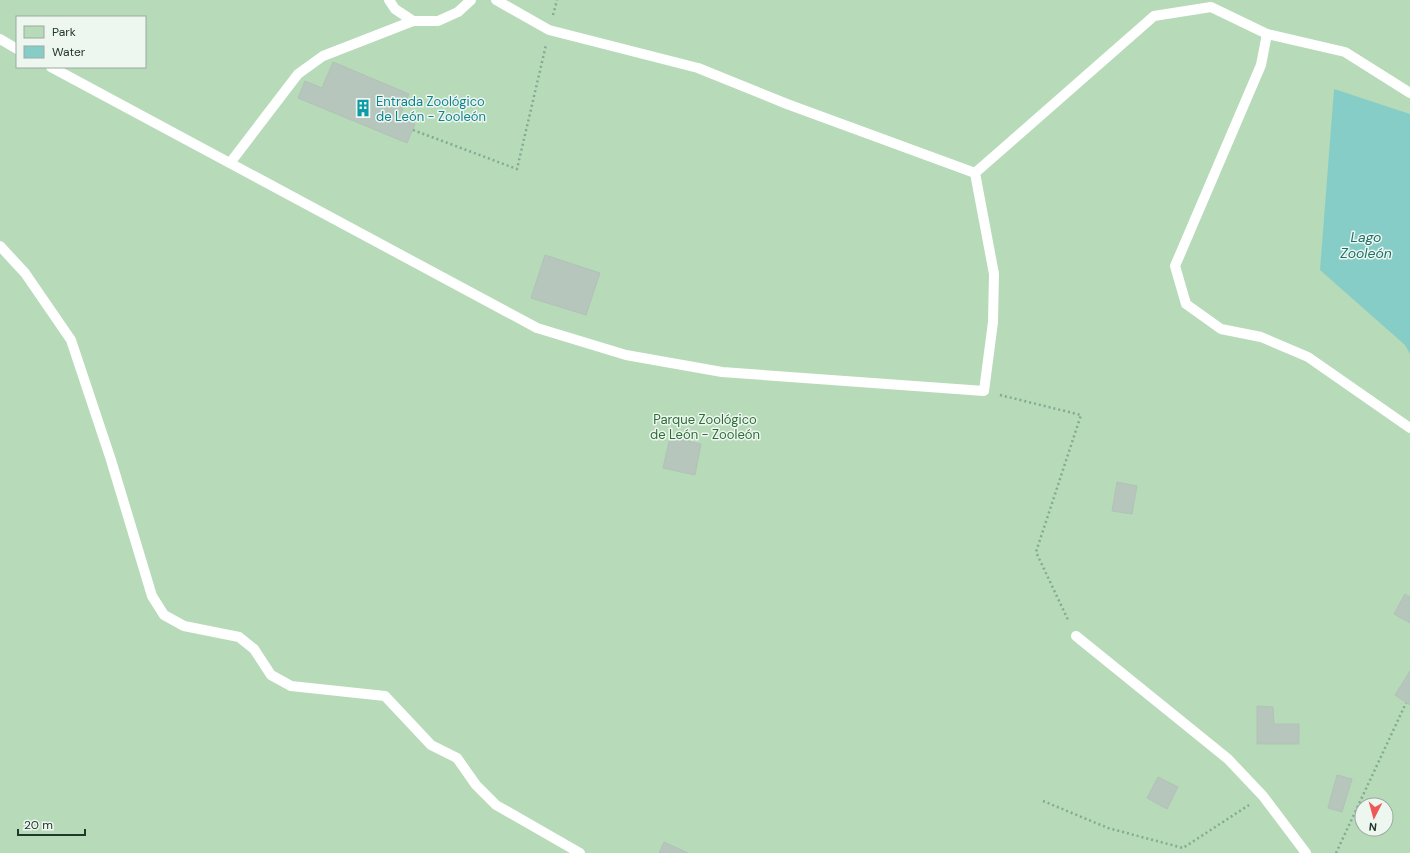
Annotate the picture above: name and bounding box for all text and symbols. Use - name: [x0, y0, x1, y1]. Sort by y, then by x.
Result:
- legend: [16, 16, 146, 68]
- text: Park: [52, 24, 76, 40]
- text: Water: [52, 44, 86, 60]
- place label: Entrada Zoológico de León - Zooleón: [376, 93, 486, 125]
- building icon: Entrada Zoológico de León - Zooleón: [353, 98, 373, 118]
- water label: Lago Zooleón: [1340, 228, 1392, 262]
- park label: Parque Zoológico de León - Zooleón: [650, 411, 760, 443]
- north arrow: [1354, 797, 1394, 837]
- scale bar: [18, 811, 85, 837]
- text: 20 m: [24, 817, 53, 833]
- text: N: [1368, 820, 1378, 834]

